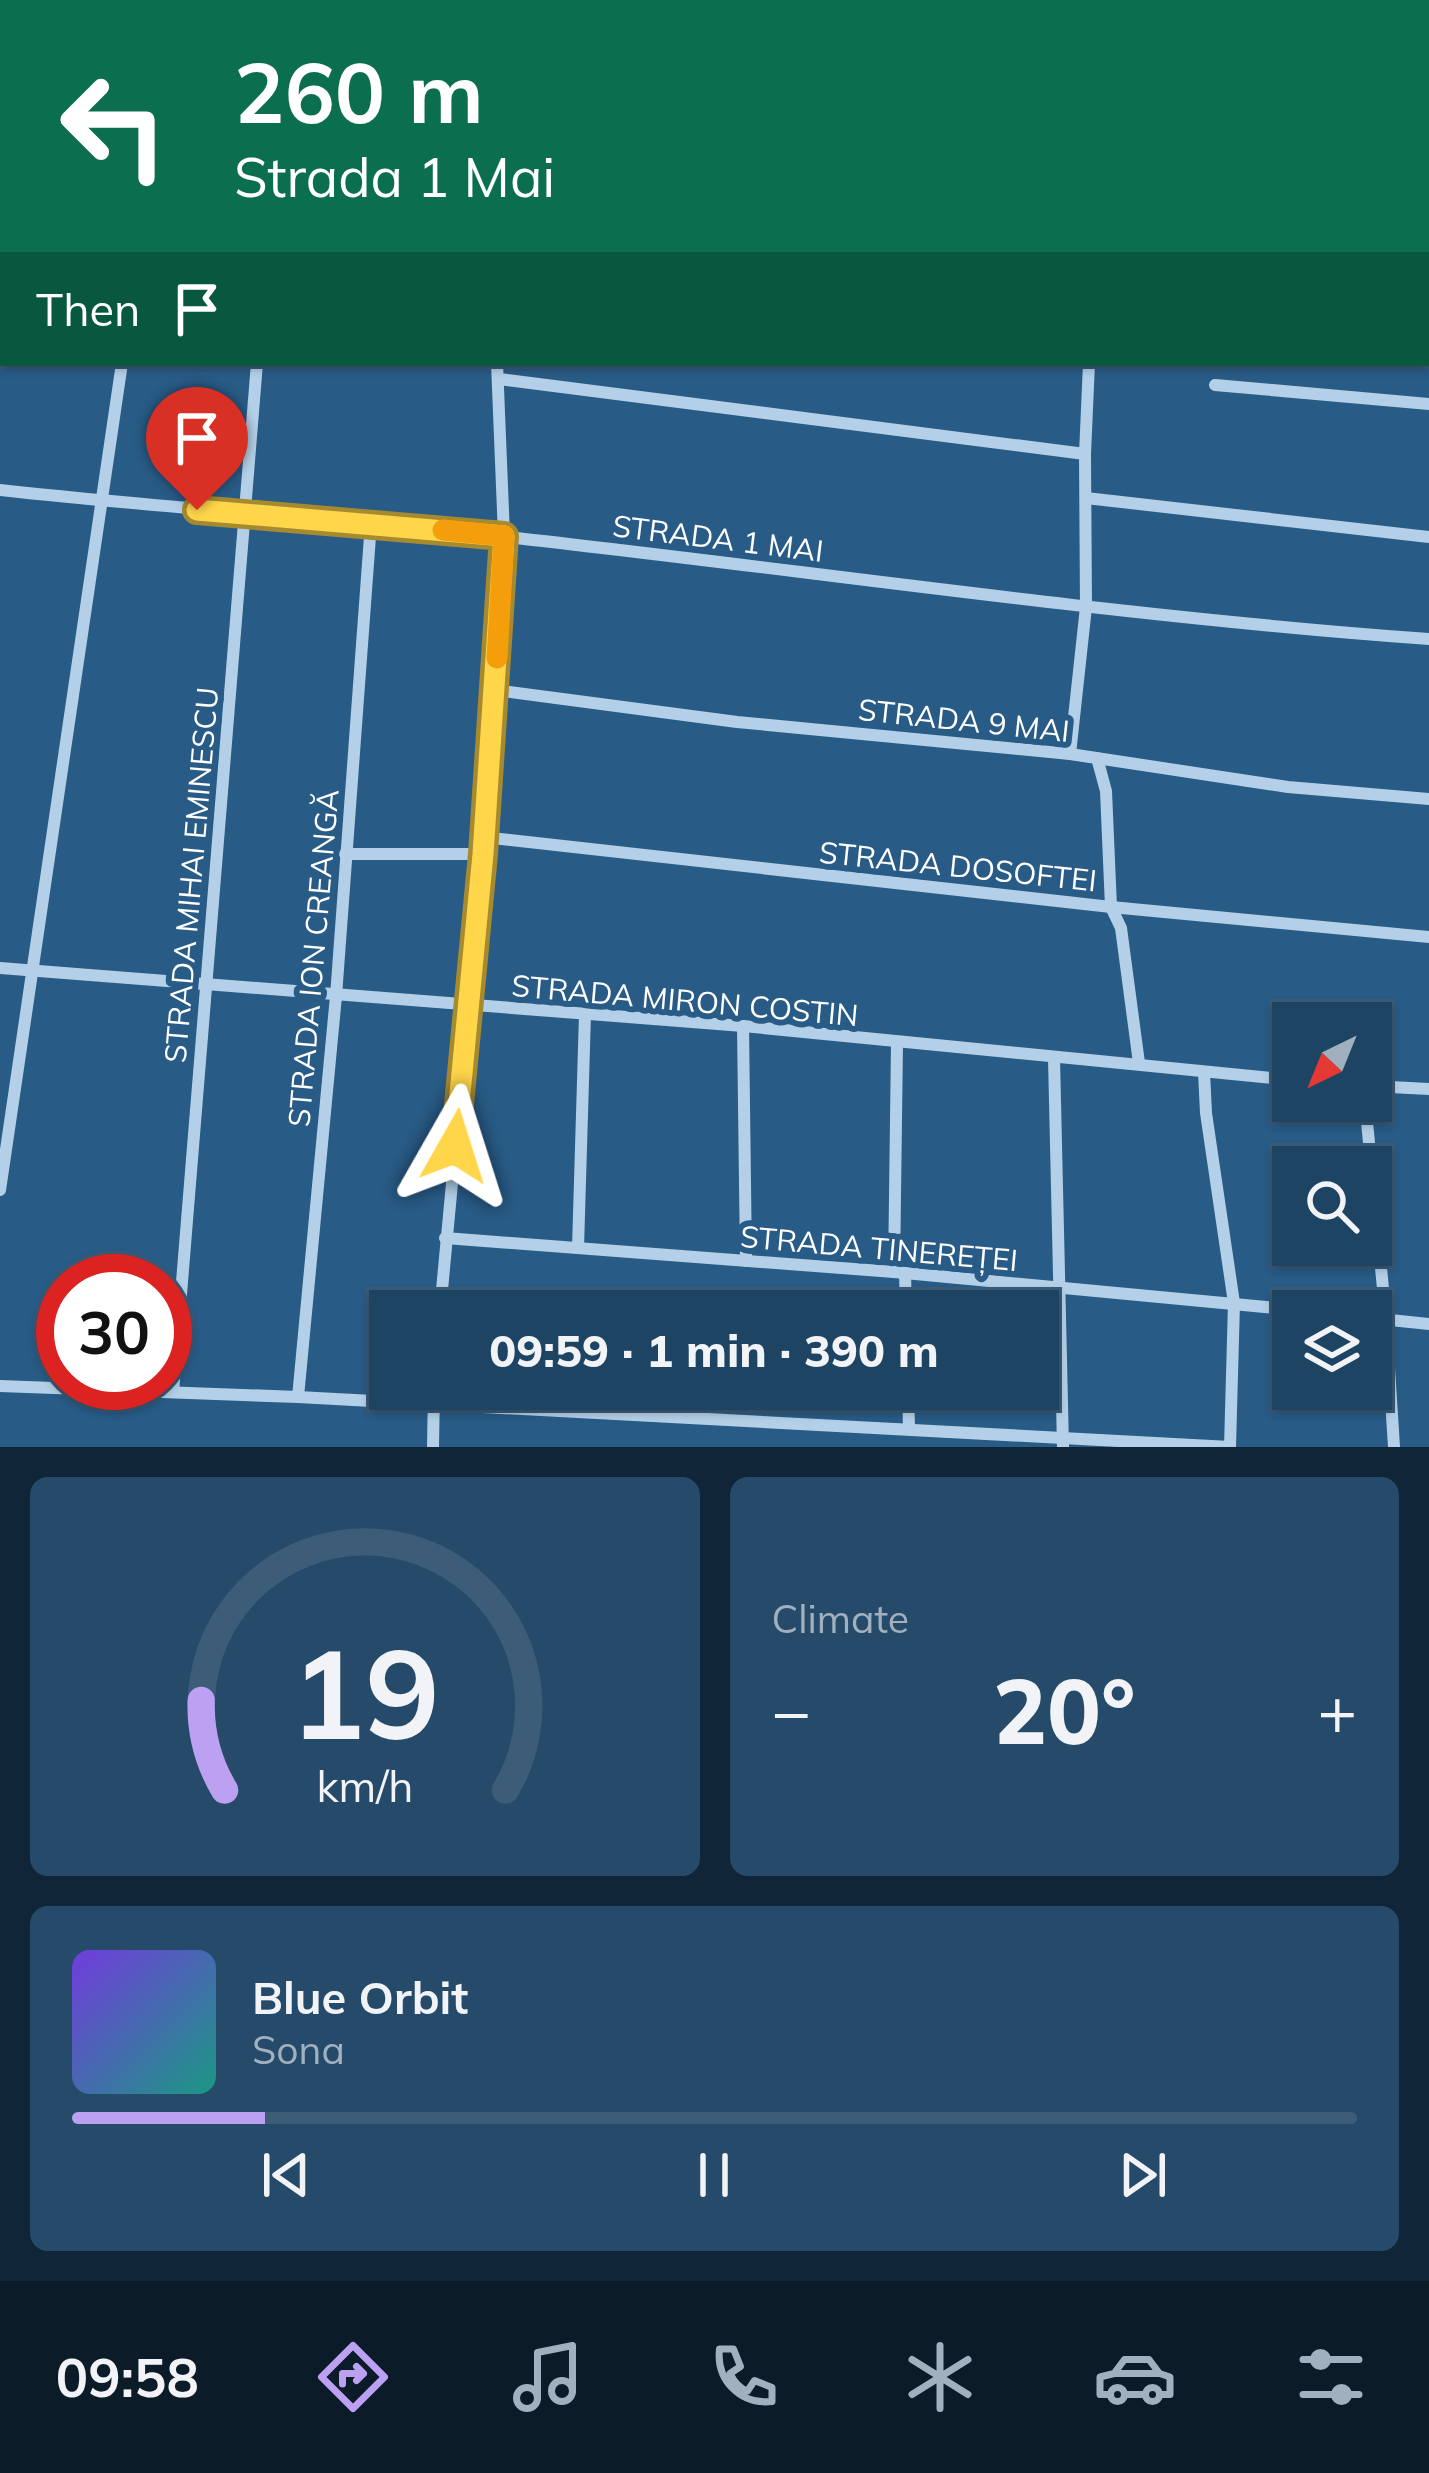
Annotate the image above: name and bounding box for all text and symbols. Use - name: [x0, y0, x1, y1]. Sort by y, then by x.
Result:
- text: 260 m: [234, 39, 484, 144]
- icon: left: [36, 48, 192, 204]
- text: Strada 1 Mai: [234, 143, 555, 211]
- icon: arrive: [164, 276, 230, 342]
- text: Then: [36, 281, 140, 337]
- pin: [146, 387, 248, 510]
- icon: arrive: [164, 405, 230, 471]
- street label: STRADA 1 MAI: [610, 506, 826, 570]
- street label: STRADA MIHAI EMINESCU: [156, 686, 226, 1064]
- street label: STRADA 9 MAI: [857, 690, 1071, 750]
- street label: STRADA ION CREANGĂ: [279, 788, 347, 1128]
- street label: STRADA DOSOFTEI: [817, 833, 1099, 899]
- street label: STRADA MIRON COSTIN: [510, 966, 860, 1034]
- north arrow: [1272, 1002, 1392, 1122]
- map controls: [1272, 1002, 1392, 1410]
- position arrow: [392, 1083, 518, 1209]
- button: search: [1272, 1146, 1392, 1266]
- street label: STRADA TINEREȚEI: [739, 1217, 1019, 1280]
- speed limit sign: 30: [36, 1254, 192, 1410]
- button: layers: [1272, 1290, 1392, 1410]
- text: 09:59 · 1 min · 390 m: [489, 1322, 939, 1378]
- text: Climate: [772, 1594, 909, 1643]
- text: 19: [290, 1614, 440, 1770]
- text: 20°: [993, 1654, 1136, 1767]
- text: −: [772, 1669, 811, 1752]
- text: +: [1317, 1669, 1357, 1752]
- text: km/h: [316, 1758, 413, 1812]
- text: Blue Orbit: [252, 1969, 468, 2025]
- text: Sona: [252, 2025, 345, 2074]
- icon: previous: [253, 2142, 319, 2208]
- icon: pause: [681, 2142, 747, 2208]
- icon: next: [1110, 2142, 1176, 2208]
- icon: directions: [311, 2335, 395, 2419]
- icon: music: [506, 2335, 590, 2419]
- icon: phone: [702, 2335, 786, 2419]
- icon: climate: [898, 2335, 982, 2419]
- icon: car: [1093, 2335, 1177, 2419]
- icon: filters: [1289, 2335, 1373, 2419]
- text: 09:58: [56, 2343, 199, 2411]

